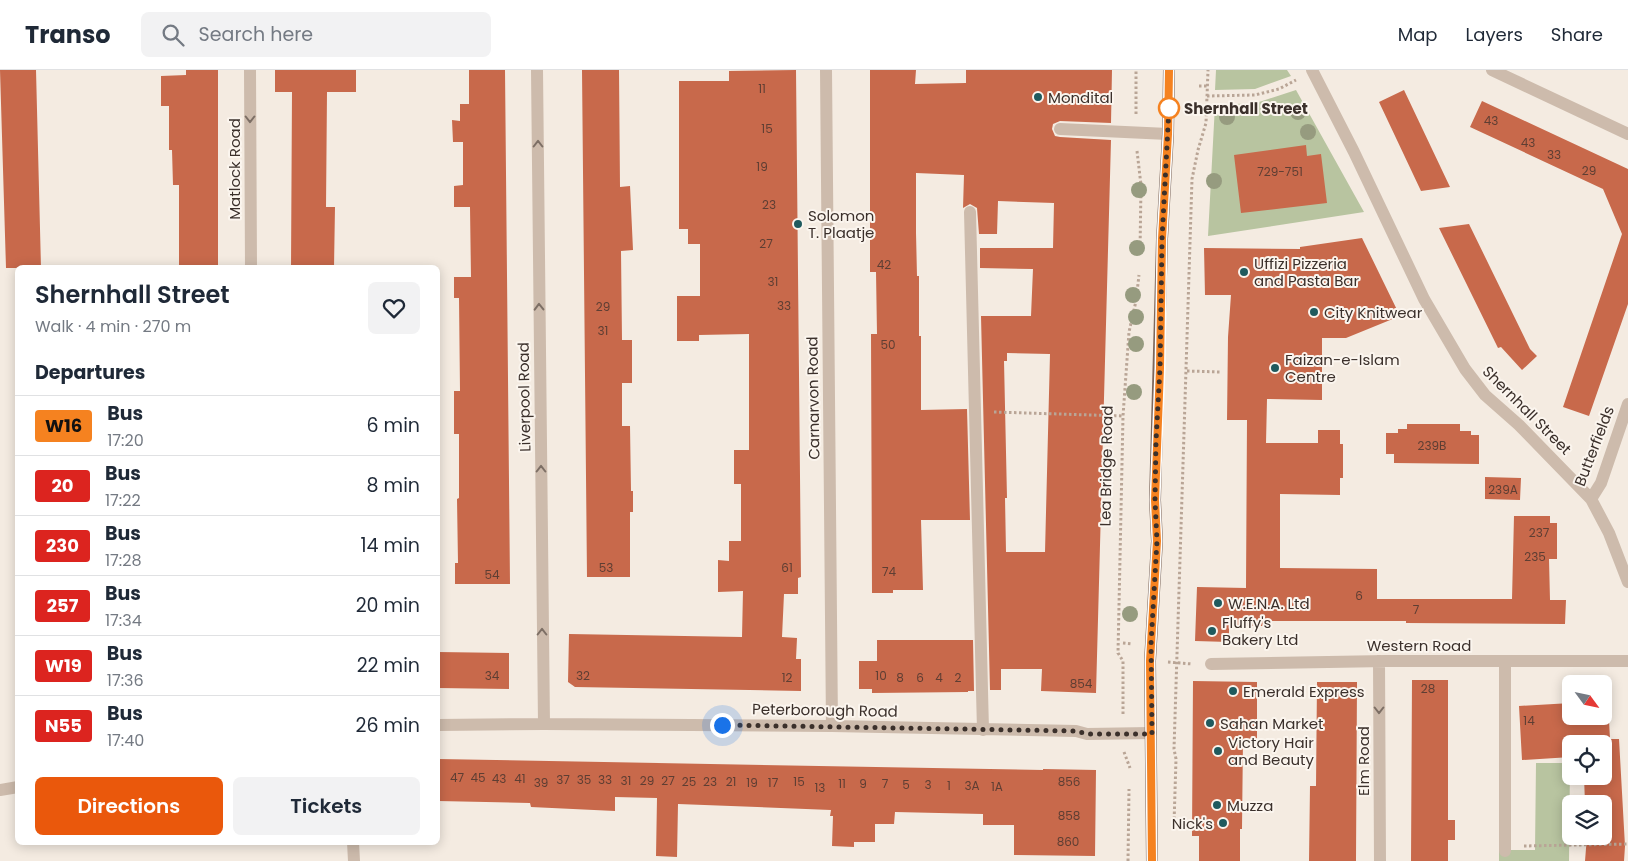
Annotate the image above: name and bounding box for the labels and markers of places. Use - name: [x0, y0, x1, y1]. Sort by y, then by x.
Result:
- place label: Mondital: [1048, 87, 1113, 108]
- marker: Mondital: [1032, 91, 1044, 103]
- marker: Shernhall Street: [1158, 97, 1180, 119]
- place label: Shernhall Street: [1184, 98, 1308, 119]
- place label: Solomon T. Plaatje: [808, 205, 874, 243]
- marker: Solomon T. Plaatje: [792, 218, 804, 230]
- place label: Uffizi Pizzeria and Pasta Bar: [1254, 253, 1359, 291]
- marker: Uffizi Pizzeria and Pasta Bar: [1238, 266, 1250, 278]
- place label: City Knitwear: [1324, 302, 1423, 323]
- marker: City Knitwear: [1308, 306, 1320, 318]
- place label: Faizan-e-Islam Centre: [1285, 349, 1400, 387]
- marker: Faizan-e-Islam Centre: [1269, 362, 1281, 374]
- place label: W.E.N.A. Ltd: [1228, 593, 1310, 614]
- marker: W.E.N.A. Ltd: [1212, 597, 1224, 609]
- place label: Fluffy's Bakery Ltd: [1222, 612, 1299, 650]
- marker: Fluffy's Bakery Ltd: [1206, 625, 1218, 637]
- place label: Emerald Express: [1243, 681, 1365, 702]
- marker: Emerald Express: [1227, 685, 1239, 697]
- place label: Sahan Market: [1220, 713, 1323, 734]
- marker: Sahan Market: [1204, 717, 1216, 729]
- place label: Victory Hair and Beauty: [1228, 732, 1315, 770]
- marker: Victory Hair and Beauty: [1212, 745, 1224, 757]
- place label: Muzza: [1227, 795, 1273, 816]
- marker: Muzza: [1211, 799, 1223, 811]
- place label: Nick's: [1172, 813, 1213, 834]
- marker: Nick's: [1217, 817, 1229, 829]

